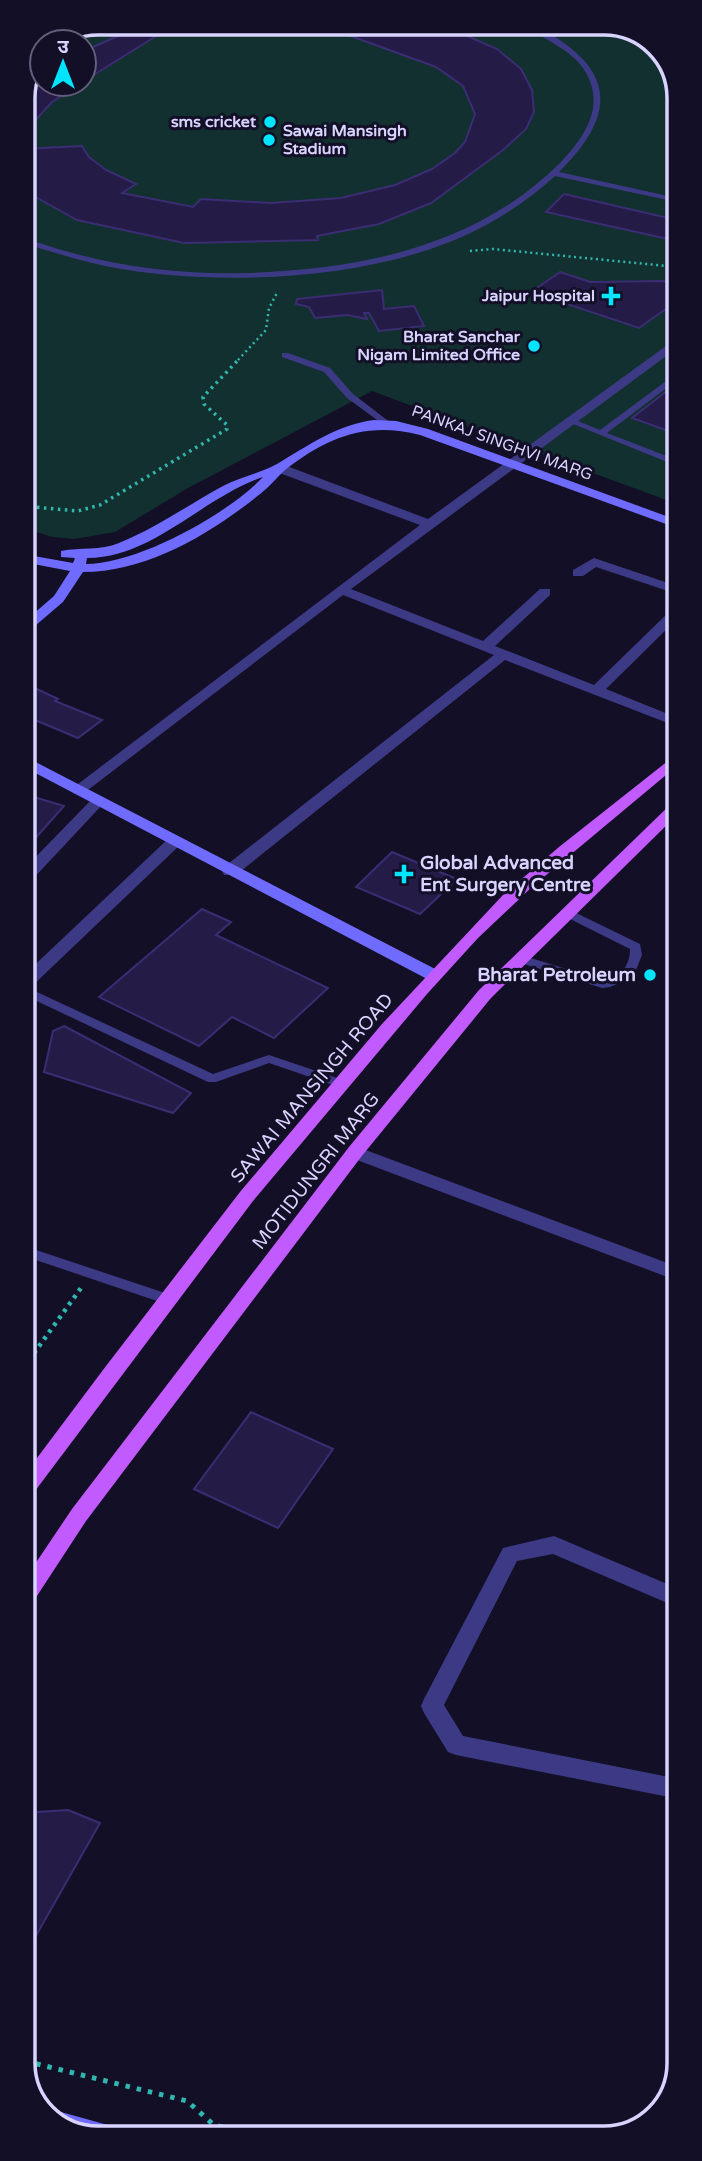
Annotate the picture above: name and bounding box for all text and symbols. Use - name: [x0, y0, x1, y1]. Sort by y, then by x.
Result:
- north arrow: [28, 28, 98, 98]
- text: उ: [57, 36, 69, 58]
- place label: sms cricket: [171, 112, 257, 132]
- marker: sms cricket: [262, 114, 278, 130]
- place label: Sawai Mansingh Stadium: [283, 121, 407, 159]
- marker: Sawai Mansingh Stadium: [261, 132, 277, 148]
- place label: Jaipur Hospital: [481, 286, 595, 306]
- marker: Jaipur Hospital: [601, 286, 621, 306]
- place label: Bharat Sanchar Nigam Limited Office: [357, 327, 521, 365]
- marker: Bharat Sanchar Nigam Limited Office: [526, 338, 542, 354]
- street label: PANKAJ SINGHVI MARG: [409, 401, 595, 485]
- place label: Global Advanced Ent Surgery Centre: [420, 852, 591, 897]
- marker: Global Advanced Ent Surgery Centre: [394, 864, 414, 884]
- place label: Bharat Petroleum: [477, 964, 636, 986]
- marker: Bharat Petroleum: [642, 967, 658, 983]
- street label: SAWAI MANSINGH ROAD: [226, 989, 398, 1187]
- street label: MOTIDUNGRI MARG: [248, 1088, 384, 1254]

